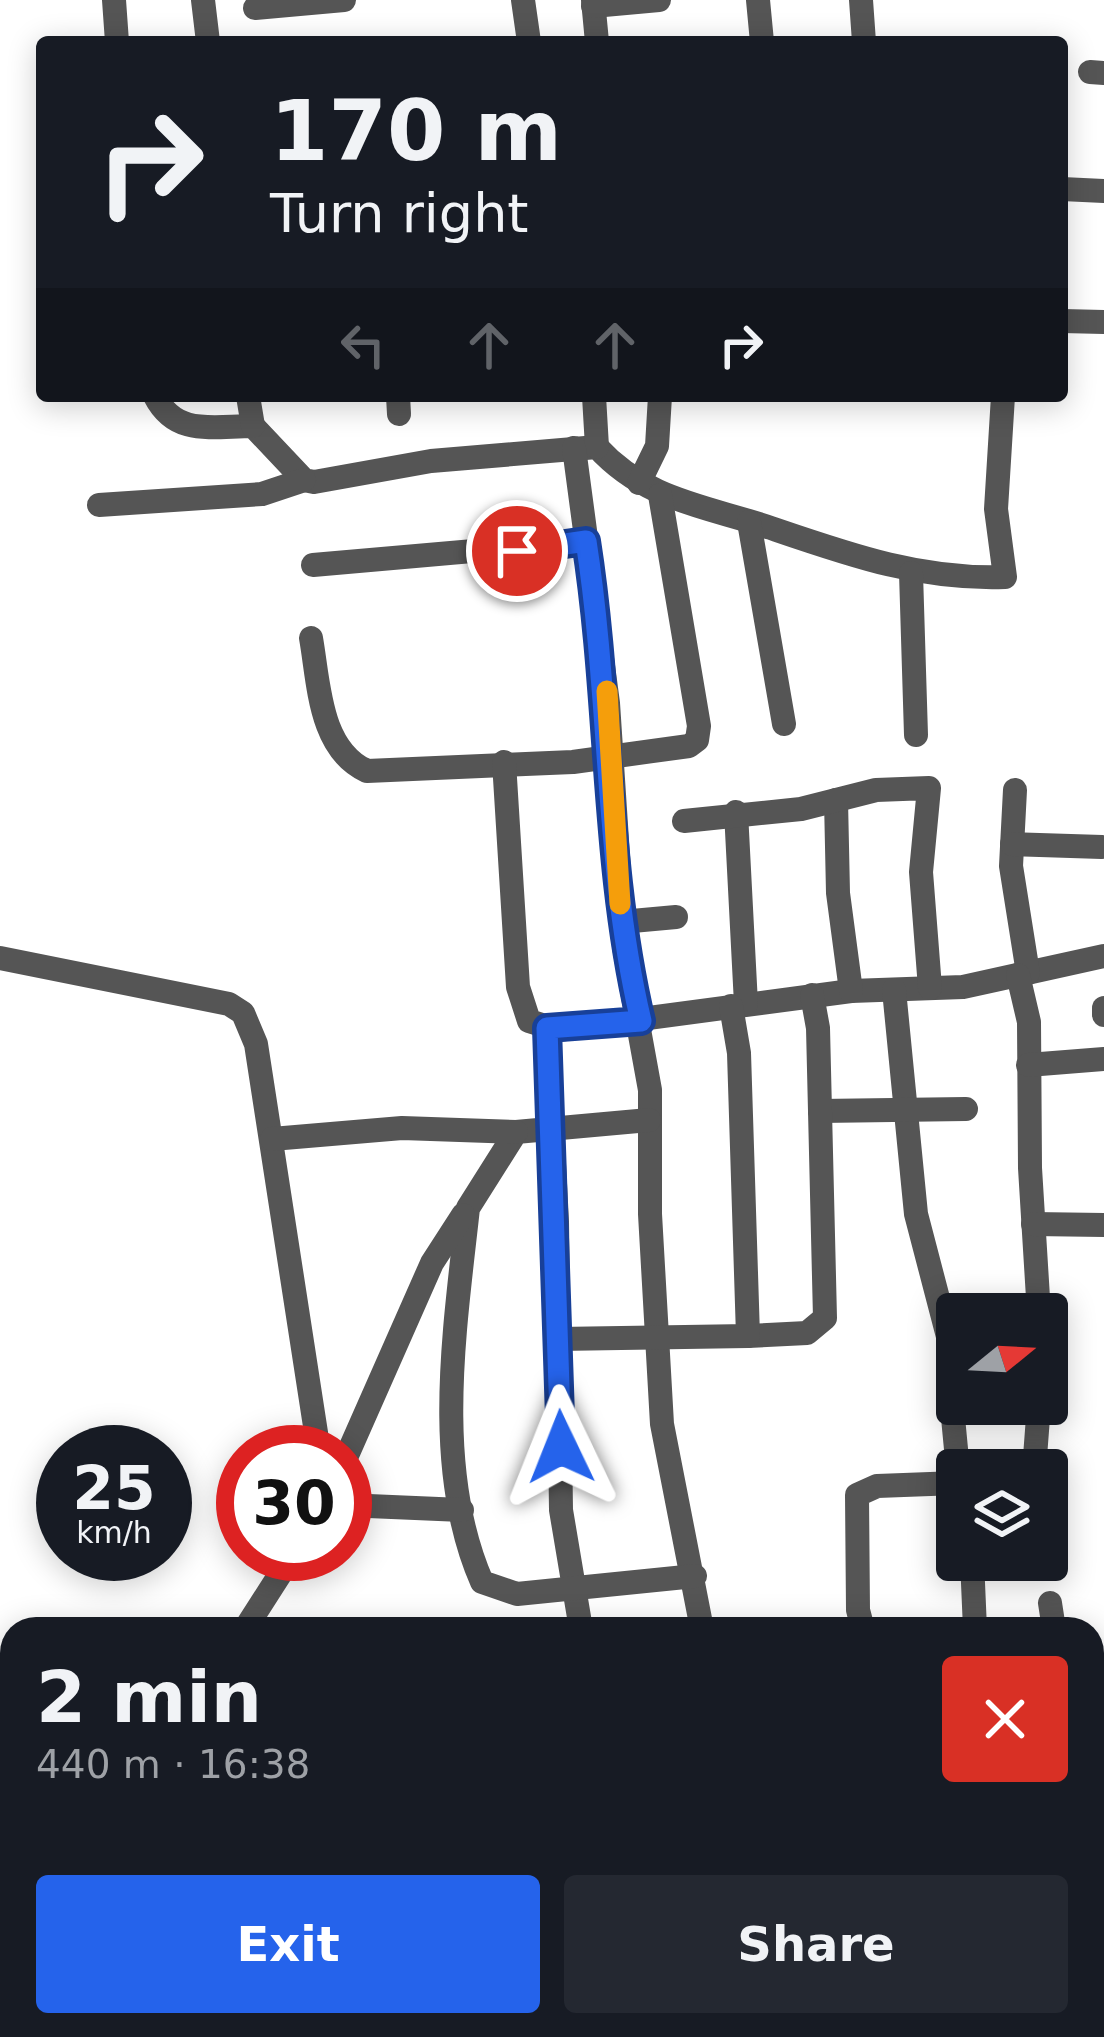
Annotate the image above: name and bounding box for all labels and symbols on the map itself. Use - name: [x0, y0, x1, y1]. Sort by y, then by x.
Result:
- pin: [466, 500, 568, 602]
- north arrow: [936, 1293, 1068, 1425]
- position arrow: [498, 1384, 624, 1510]
- speed limit sign: 30: [216, 1425, 372, 1581]

